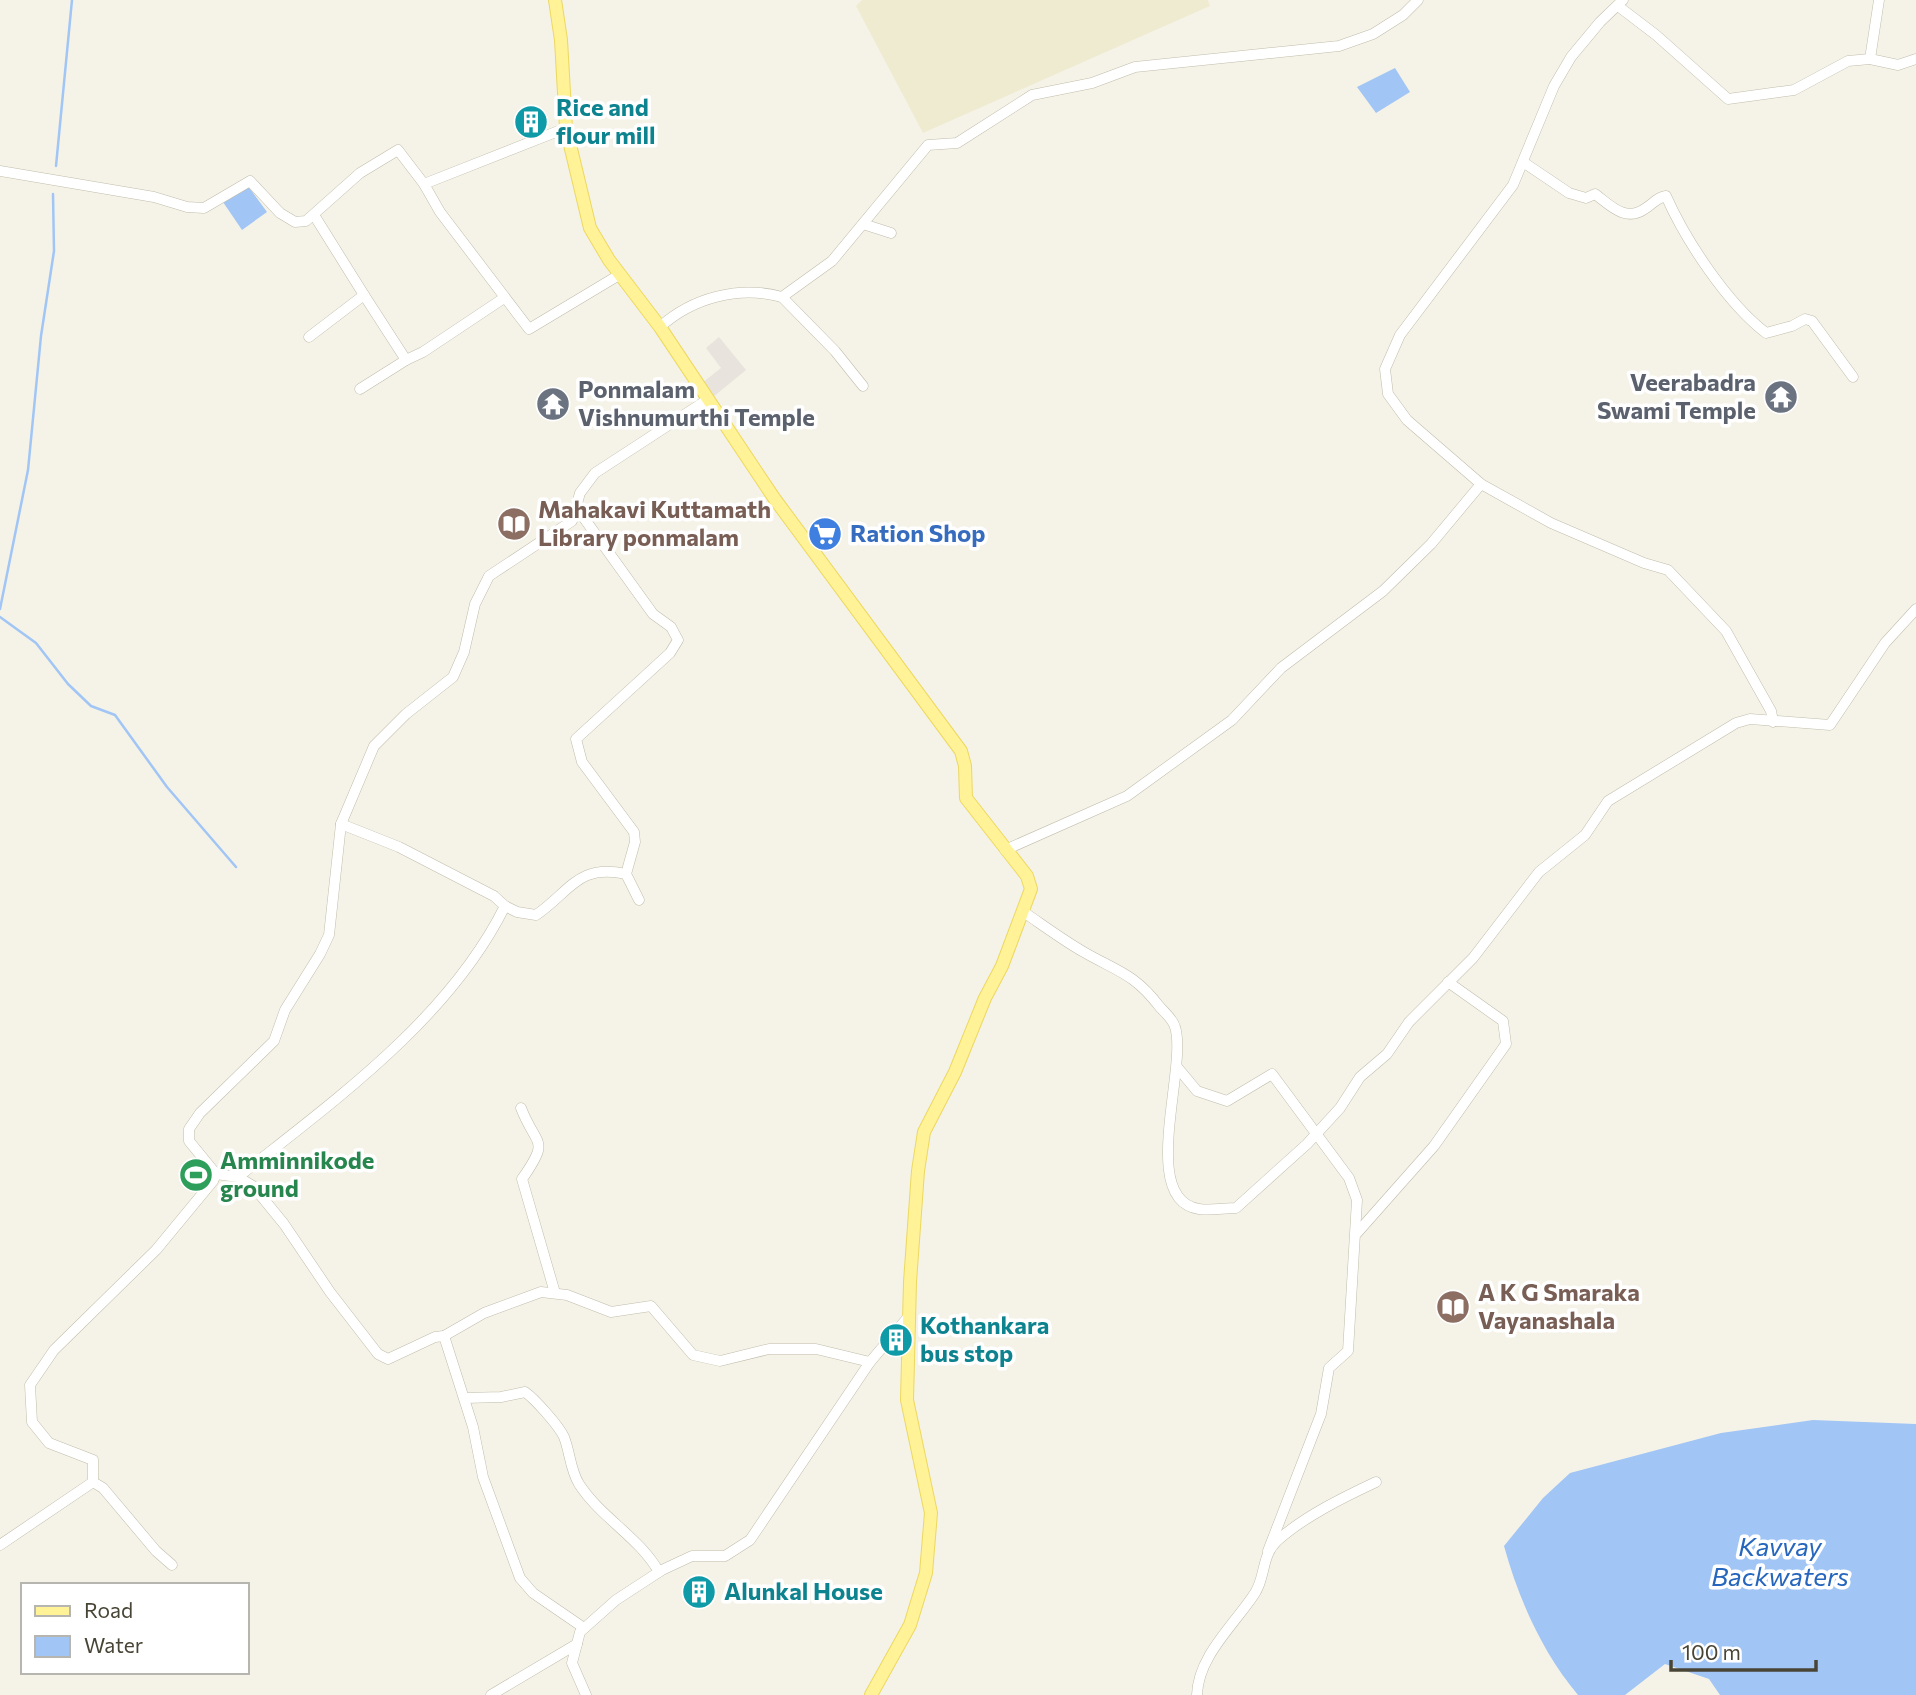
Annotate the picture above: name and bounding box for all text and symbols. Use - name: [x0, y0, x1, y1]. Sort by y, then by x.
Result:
- place label: Rice and flour mill: [556, 92, 656, 149]
- building icon: Rice and flour mill: [512, 103, 550, 141]
- place label: Veerabadra Swami Temple: [1597, 367, 1756, 424]
- place label: Ponmalam Vishnumurthi Temple: [578, 374, 815, 431]
- temple icon: Veerabadra Swami Temple: [1762, 378, 1800, 416]
- temple icon: Ponmalam Vishnumurthi Temple: [534, 385, 572, 423]
- place label: Mahakavi Kuttamath Library ponmalam: [538, 494, 771, 551]
- library icon: Mahakavi Kuttamath Library ponmalam: [495, 505, 533, 543]
- supermarket icon: Ration Shop: [806, 515, 844, 553]
- place label: Ration Shop: [850, 518, 986, 547]
- place label: Amminnikode ground: [220, 1145, 374, 1202]
- sports icon: Amminnikode ground: [177, 1156, 215, 1194]
- place label: A K G Smaraka Vayanashala: [1478, 1277, 1640, 1334]
- library icon: A K G Smaraka Vayanashala: [1434, 1288, 1472, 1326]
- place label: Kothankara bus stop: [920, 1310, 1049, 1367]
- building icon: Kothankara bus stop: [877, 1321, 915, 1359]
- water label: Kavvay Backwaters: [1711, 1530, 1849, 1591]
- building icon: Alunkal House: [680, 1573, 718, 1611]
- place label: Alunkal House: [724, 1576, 883, 1605]
- legend: [21, 1583, 248, 1674]
- text: Road: [84, 1597, 133, 1622]
- scale bar: [1671, 1628, 1816, 1672]
- text: Water: [84, 1632, 143, 1657]
- text: 100 m: [1682, 1639, 1741, 1664]

